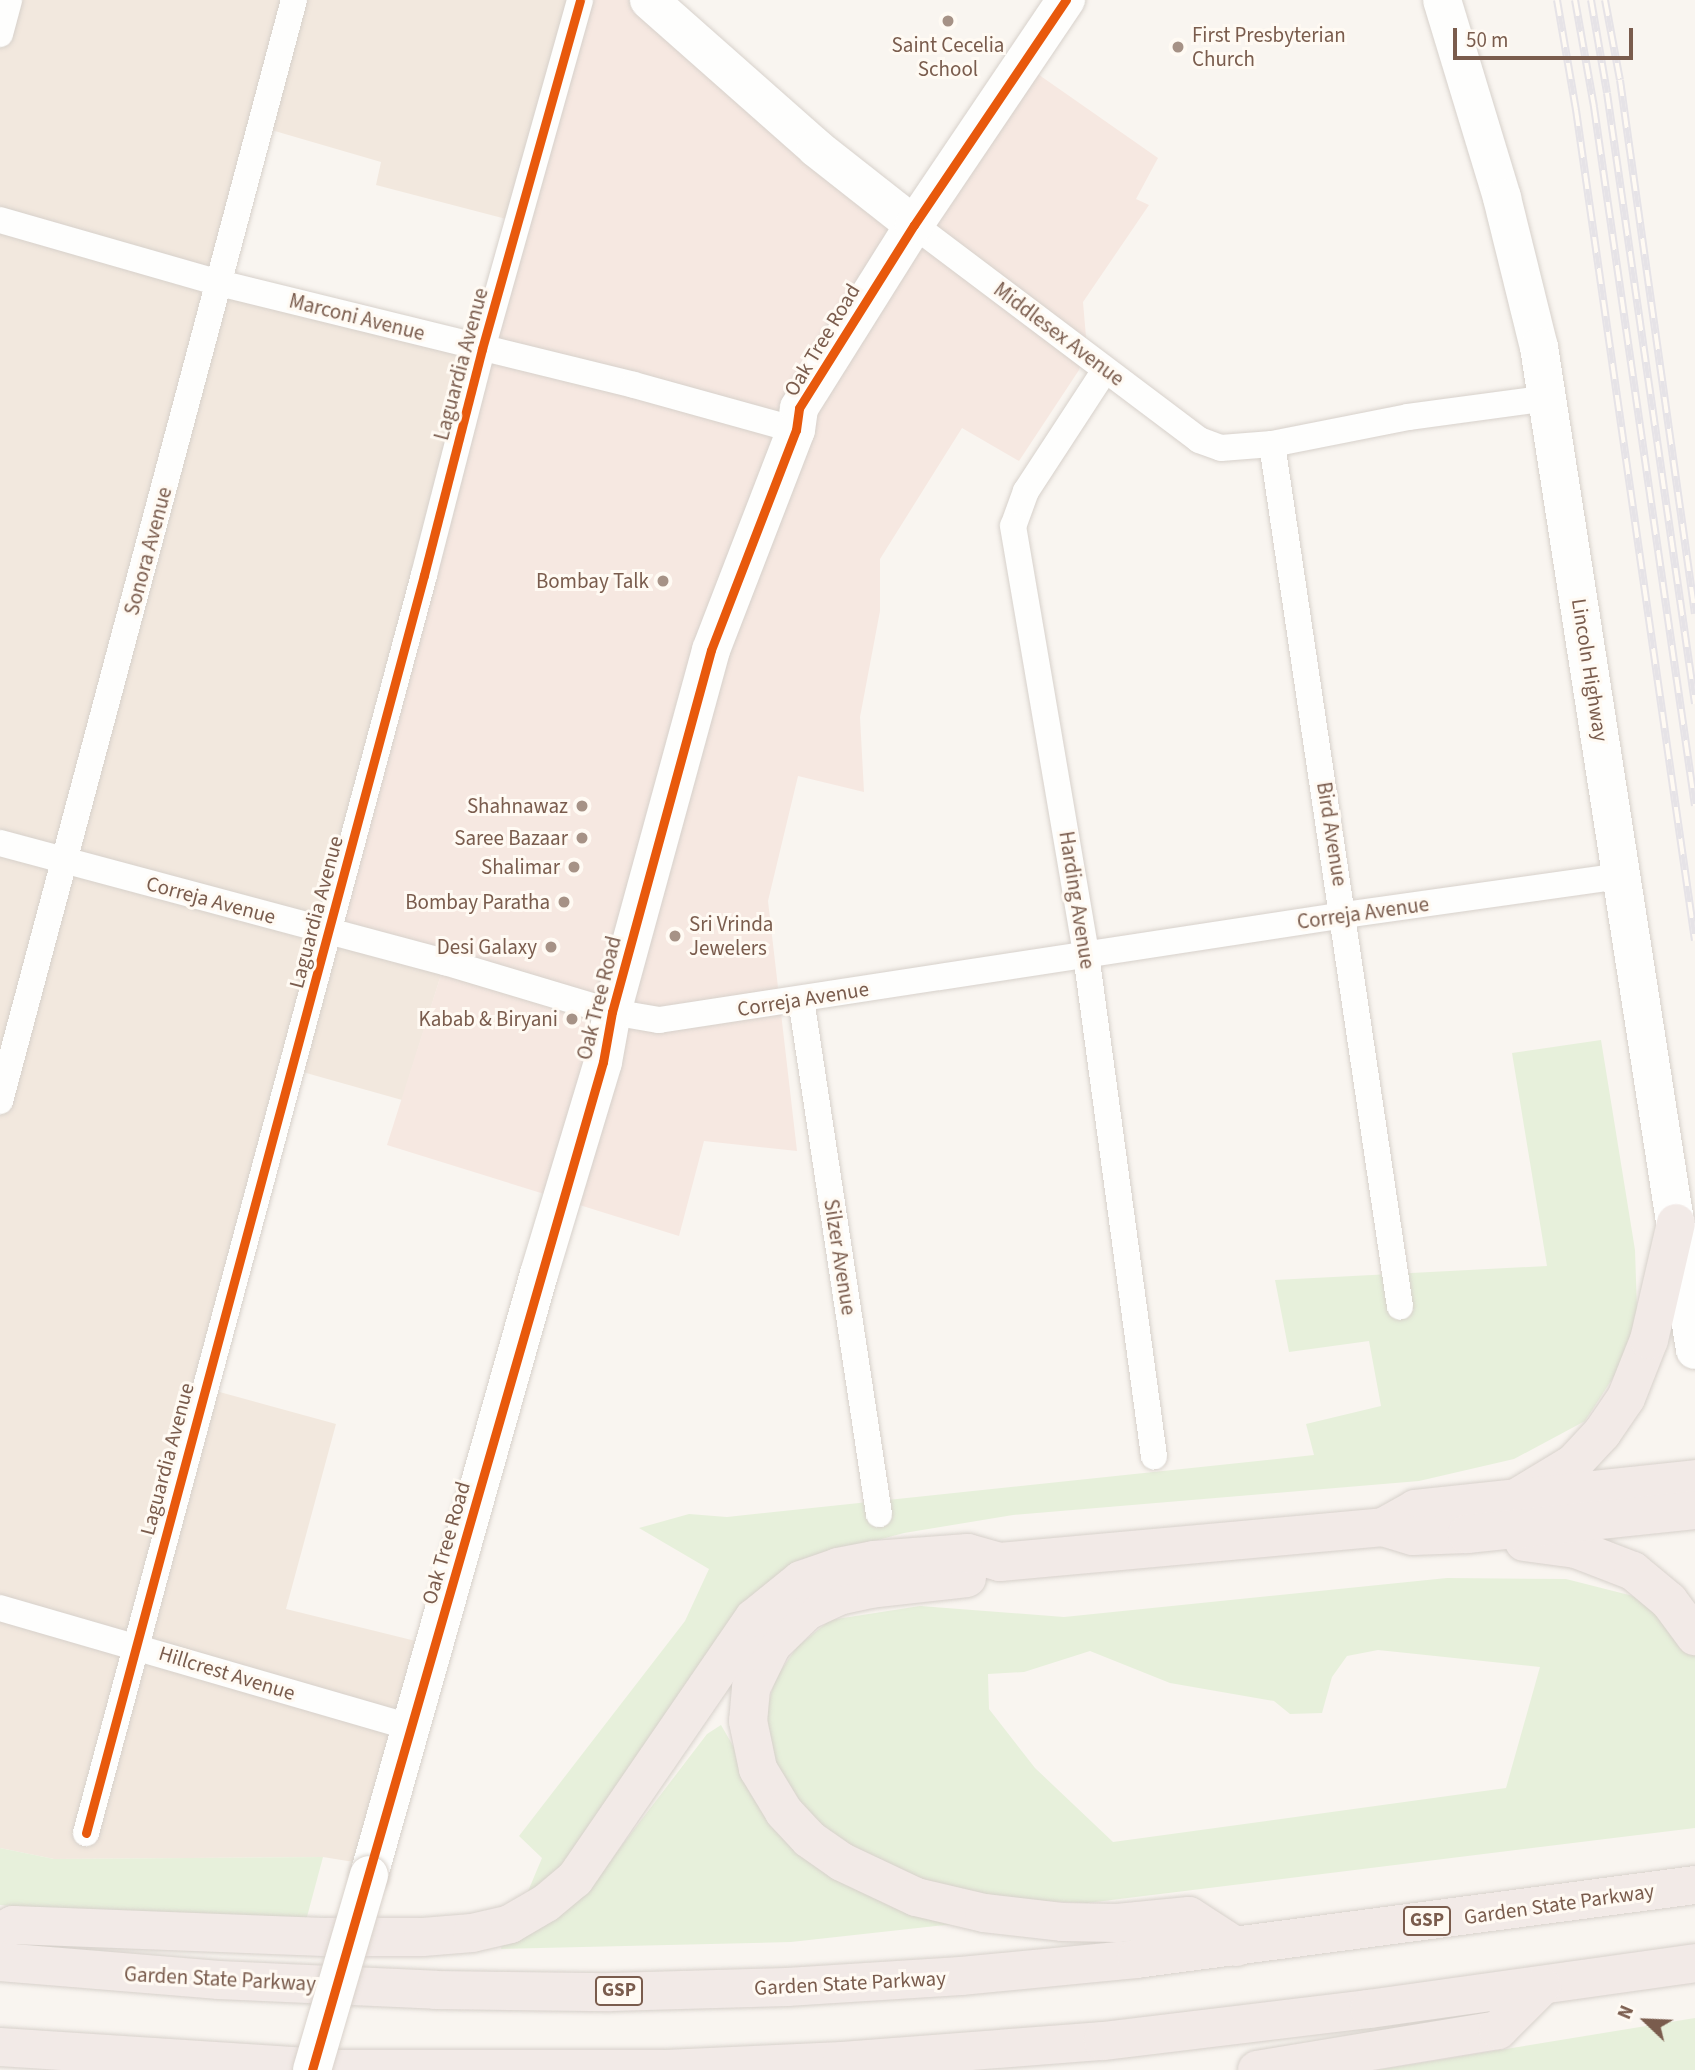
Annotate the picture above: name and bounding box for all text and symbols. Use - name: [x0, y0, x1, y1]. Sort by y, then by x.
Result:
- marker: Saint Cecelia School: [940, 13, 956, 29]
- scale bar: [1457, 14, 1637, 58]
- place label: First Presbyterian Church: [1192, 22, 1346, 72]
- text: 50 m: [1466, 25, 1508, 55]
- place label: Saint Cecelia School: [892, 32, 1004, 82]
- marker: First Presbyterian Church: [1170, 39, 1186, 55]
- street label: Middlesex Avenue: [989, 277, 1129, 391]
- street label: Oak Tree Road: [779, 279, 865, 401]
- street label: Laguardia Avenue: [429, 285, 493, 443]
- street label: Marconi Avenue: [287, 288, 427, 346]
- street label: Sonora Avenue: [119, 484, 177, 618]
- place label: Bombay Talk: [536, 568, 649, 594]
- marker: Bombay Talk: [655, 573, 671, 589]
- street label: Lincoln Highway: [1566, 597, 1614, 743]
- street label: Bird Avenue: [1311, 780, 1353, 888]
- place label: Shahnawaz: [467, 793, 568, 819]
- marker: Shahnawaz: [574, 798, 590, 814]
- place label: Saree Bazaar: [454, 825, 568, 851]
- street label: Harding Avenue: [1054, 829, 1100, 971]
- marker: Saree Bazaar: [574, 830, 590, 846]
- street label: Laguardia Avenue: [284, 833, 348, 991]
- place label: Shalimar: [481, 854, 560, 880]
- marker: Shalimar: [566, 859, 582, 875]
- street label: Correja Avenue: [144, 871, 278, 929]
- place label: Bombay Paratha: [405, 889, 550, 915]
- street label: Correja Avenue: [1295, 891, 1431, 935]
- marker: Bombay Paratha: [556, 894, 572, 910]
- place label: Sri Vrinda Jewelers: [689, 911, 773, 961]
- marker: Sri Vrinda Jewelers: [667, 928, 683, 944]
- place label: Desi Galaxy: [437, 934, 537, 960]
- street label: Oak Tree Road: [571, 934, 627, 1062]
- marker: Desi Galaxy: [543, 939, 559, 955]
- street label: Correja Avenue: [735, 976, 871, 1022]
- place label: Kabab & Biryani: [419, 1006, 558, 1032]
- marker: Kabab & Biryani: [564, 1011, 580, 1027]
- street label: Silzer Avenue: [818, 1197, 862, 1317]
- street label: Laguardia Avenue: [135, 1380, 199, 1538]
- street label: Oak Tree Road: [416, 1479, 476, 1607]
- street label: Hillcrest Avenue: [156, 1640, 298, 1706]
- street label: Garden State Parkway: [1462, 1878, 1656, 1930]
- road number: GSP: [1402, 1906, 1452, 1937]
- street label: Garden State Parkway: [123, 1961, 317, 1997]
- street label: Garden State Parkway: [753, 1965, 947, 2001]
- road number: GSP: [594, 1976, 644, 2007]
- north arrow: [1611, 1986, 1681, 2056]
- text: N: [1611, 2002, 1641, 2024]

